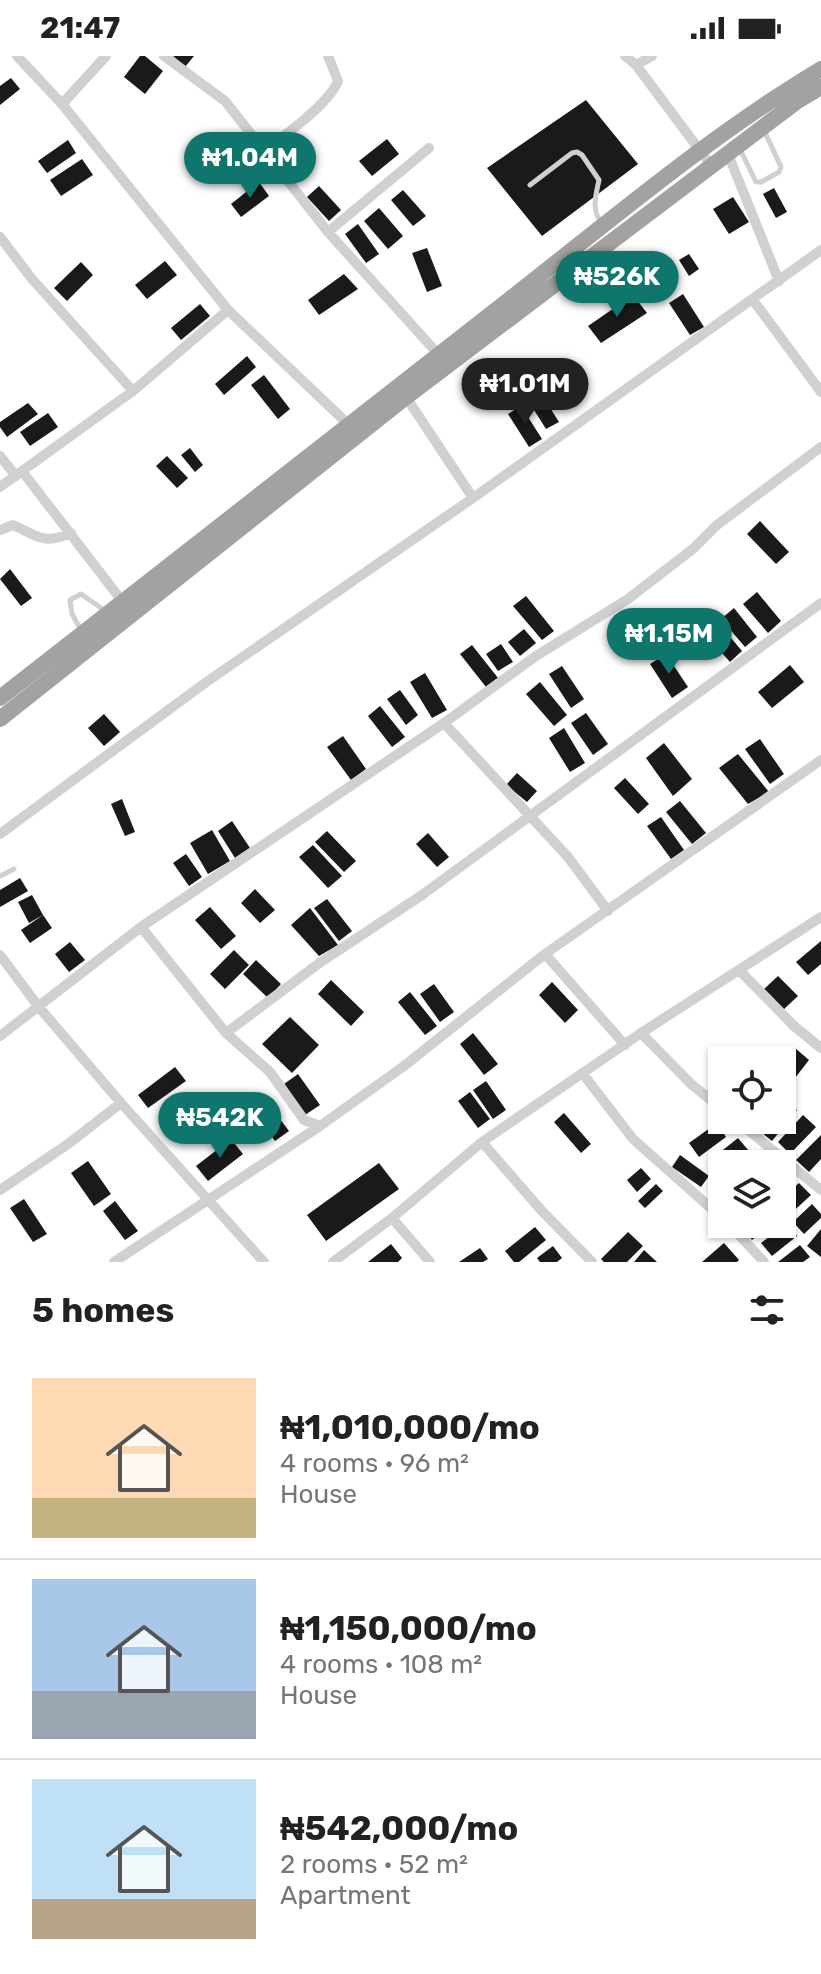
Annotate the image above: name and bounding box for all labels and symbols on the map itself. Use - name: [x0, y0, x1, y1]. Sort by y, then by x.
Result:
- pin: ₦1.04M: [185, 132, 315, 200]
- pin: ₦526K: [561, 251, 673, 319]
- pin: ₦1.01M: [460, 358, 590, 426]
- pin: ₦1.15M: [604, 608, 734, 676]
- pin: ₦542K: [164, 1092, 276, 1160]

